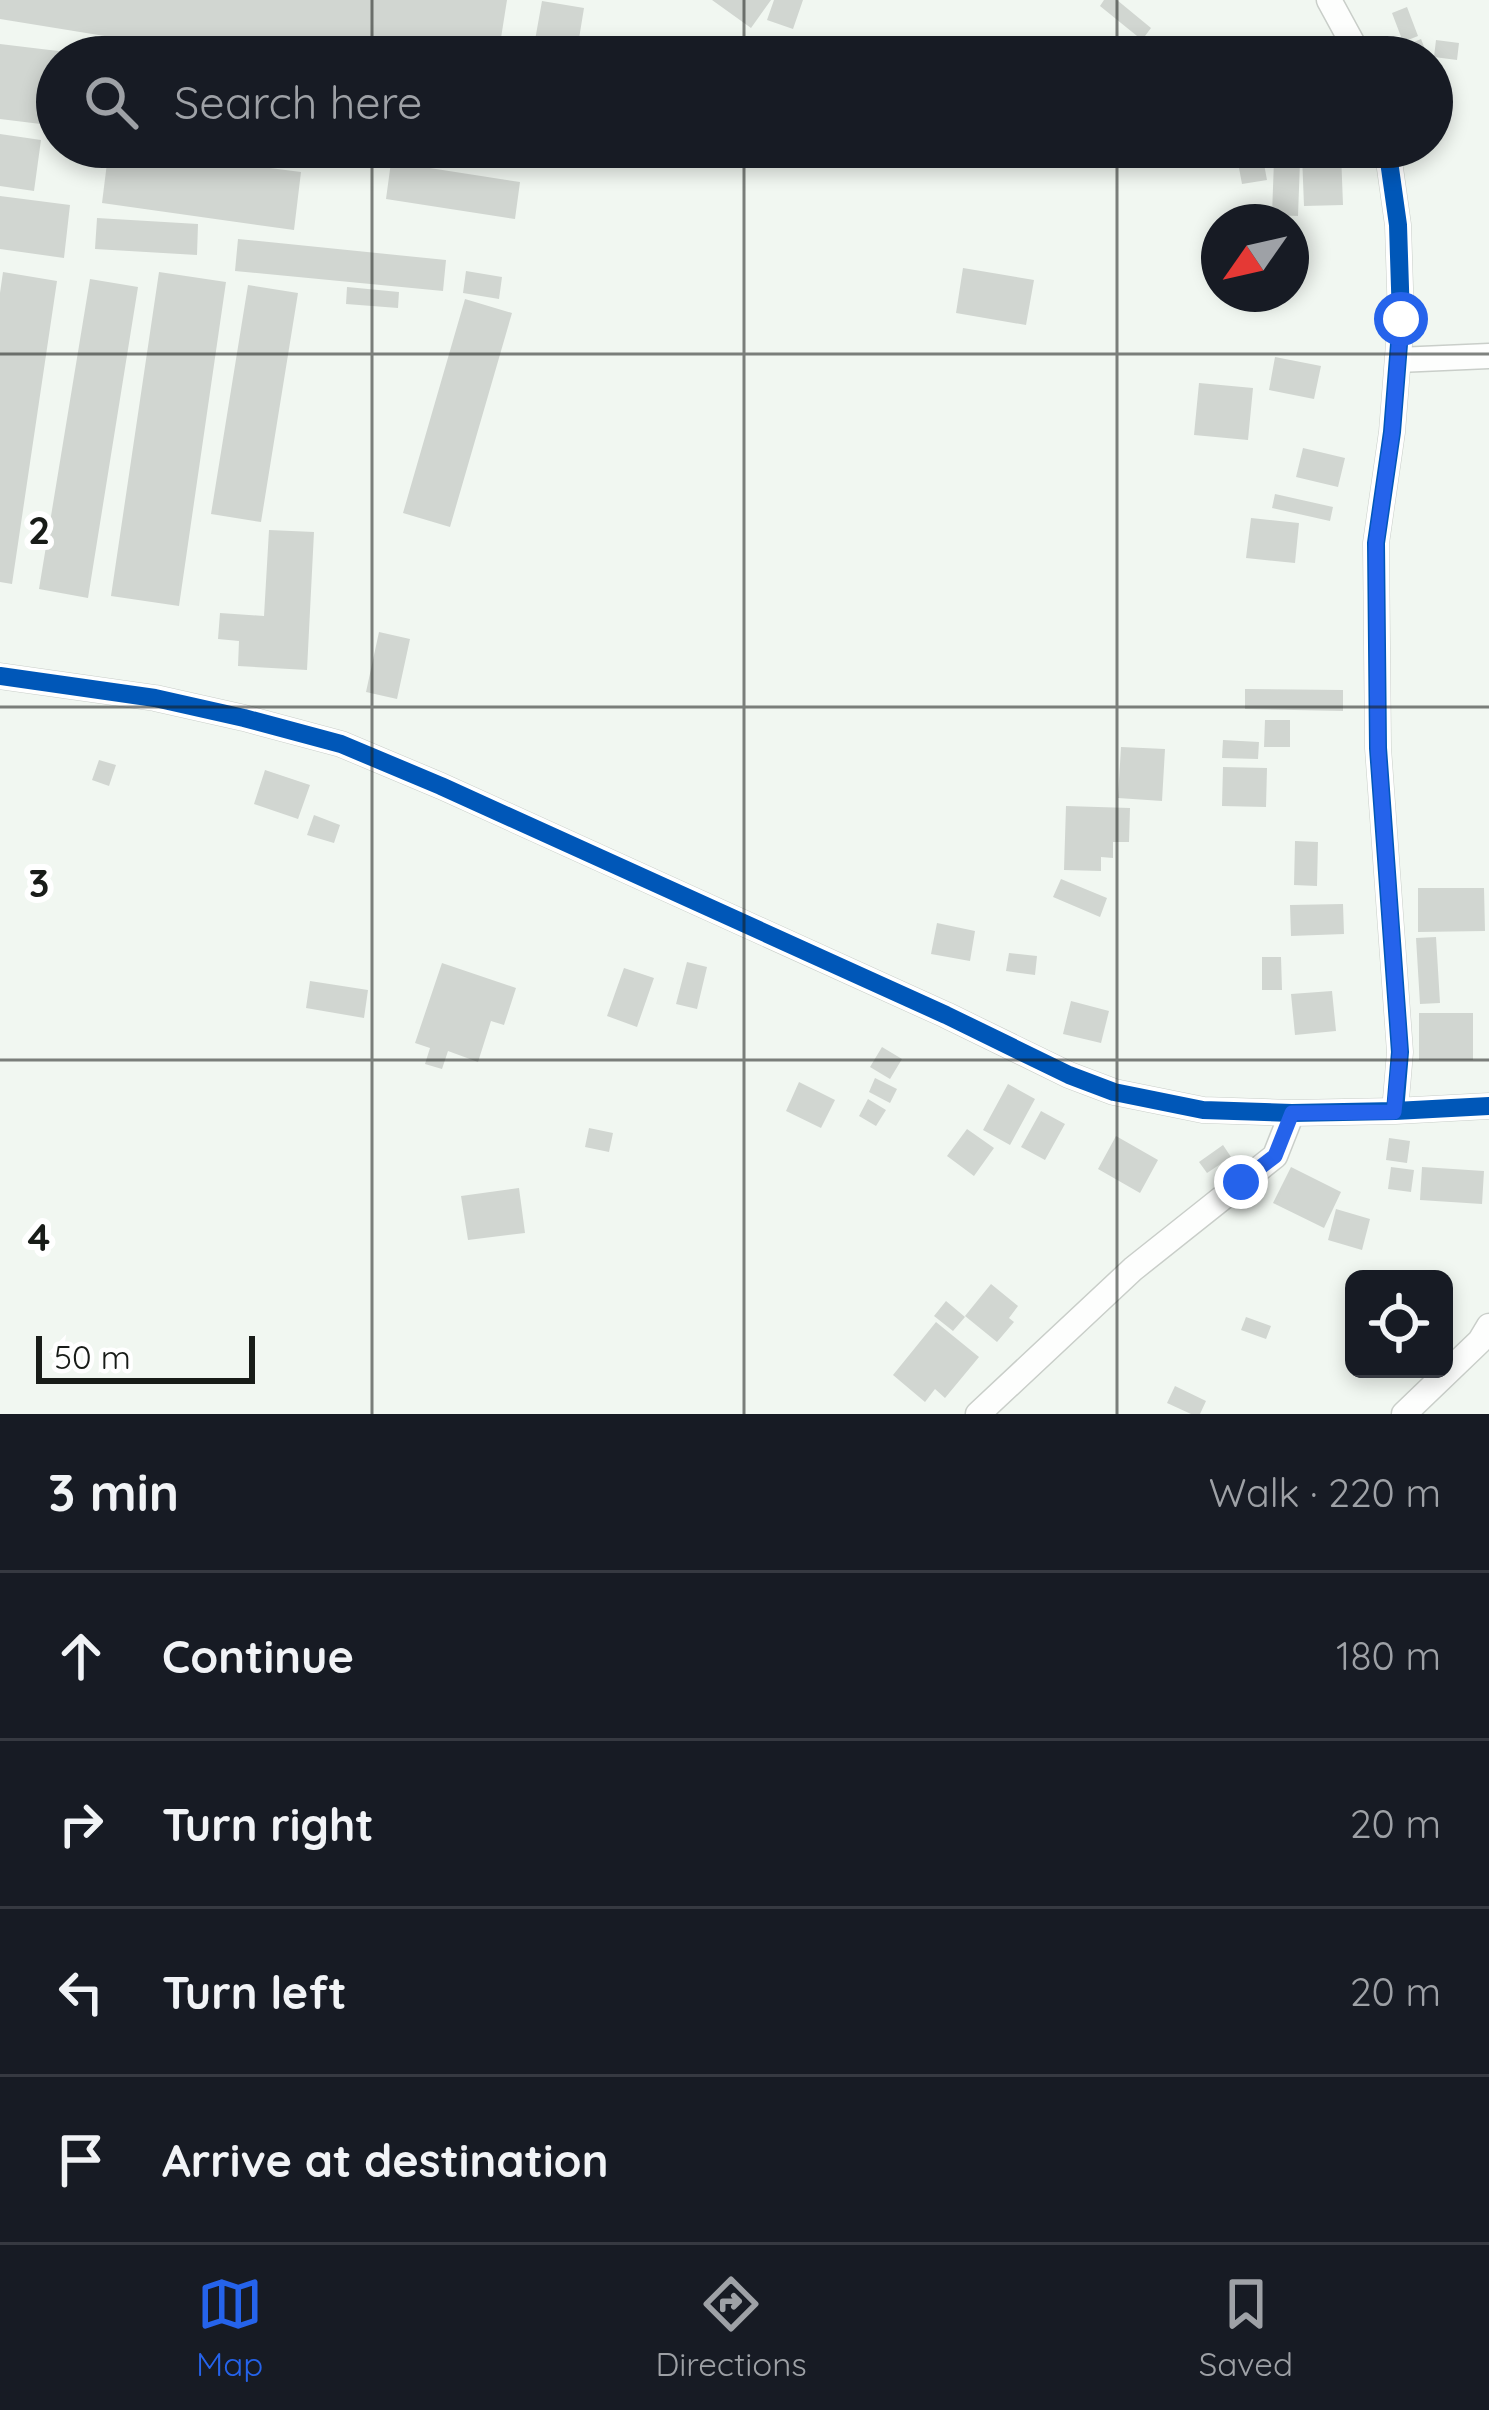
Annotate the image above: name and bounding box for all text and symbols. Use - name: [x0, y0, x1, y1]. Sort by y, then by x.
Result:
- search box: [36, 36, 1453, 168]
- icon: search: [78, 69, 144, 135]
- text: Search here: [174, 74, 422, 130]
- north arrow: [1201, 204, 1309, 312]
- route start: [1374, 292, 1428, 346]
- text: 2: [28, 505, 50, 554]
- text: 3: [29, 858, 49, 907]
- route end: [1214, 1155, 1268, 1209]
- text: 4: [28, 1212, 50, 1261]
- map controls: [1345, 1270, 1453, 1378]
- button: locate: [1345, 1270, 1453, 1378]
- scale bar: [36, 1330, 255, 1383]
- text: 50 m: [54, 1336, 131, 1377]
- text: 3 min: [48, 1460, 179, 1524]
- text: Walk · 220 m: [1209, 1468, 1441, 1517]
- icon: ahead: [48, 1623, 114, 1689]
- text: Continue: [162, 1628, 354, 1684]
- text: 180 m: [1336, 1631, 1441, 1680]
- icon: right: [48, 1791, 114, 1857]
- text: Turn right: [162, 1796, 374, 1852]
- text: 20 m: [1350, 1799, 1441, 1848]
- icon: left: [48, 1959, 114, 2025]
- text: Turn left: [162, 1964, 347, 2020]
- text: 20 m: [1350, 1967, 1441, 2016]
- icon: arrive: [48, 2127, 114, 2193]
- text: Arrive at destination: [162, 2132, 608, 2188]
- tab: Map: [196, 2271, 263, 2384]
- tab: Directions: [655, 2271, 807, 2384]
- tab: Saved: [1199, 2271, 1293, 2384]

